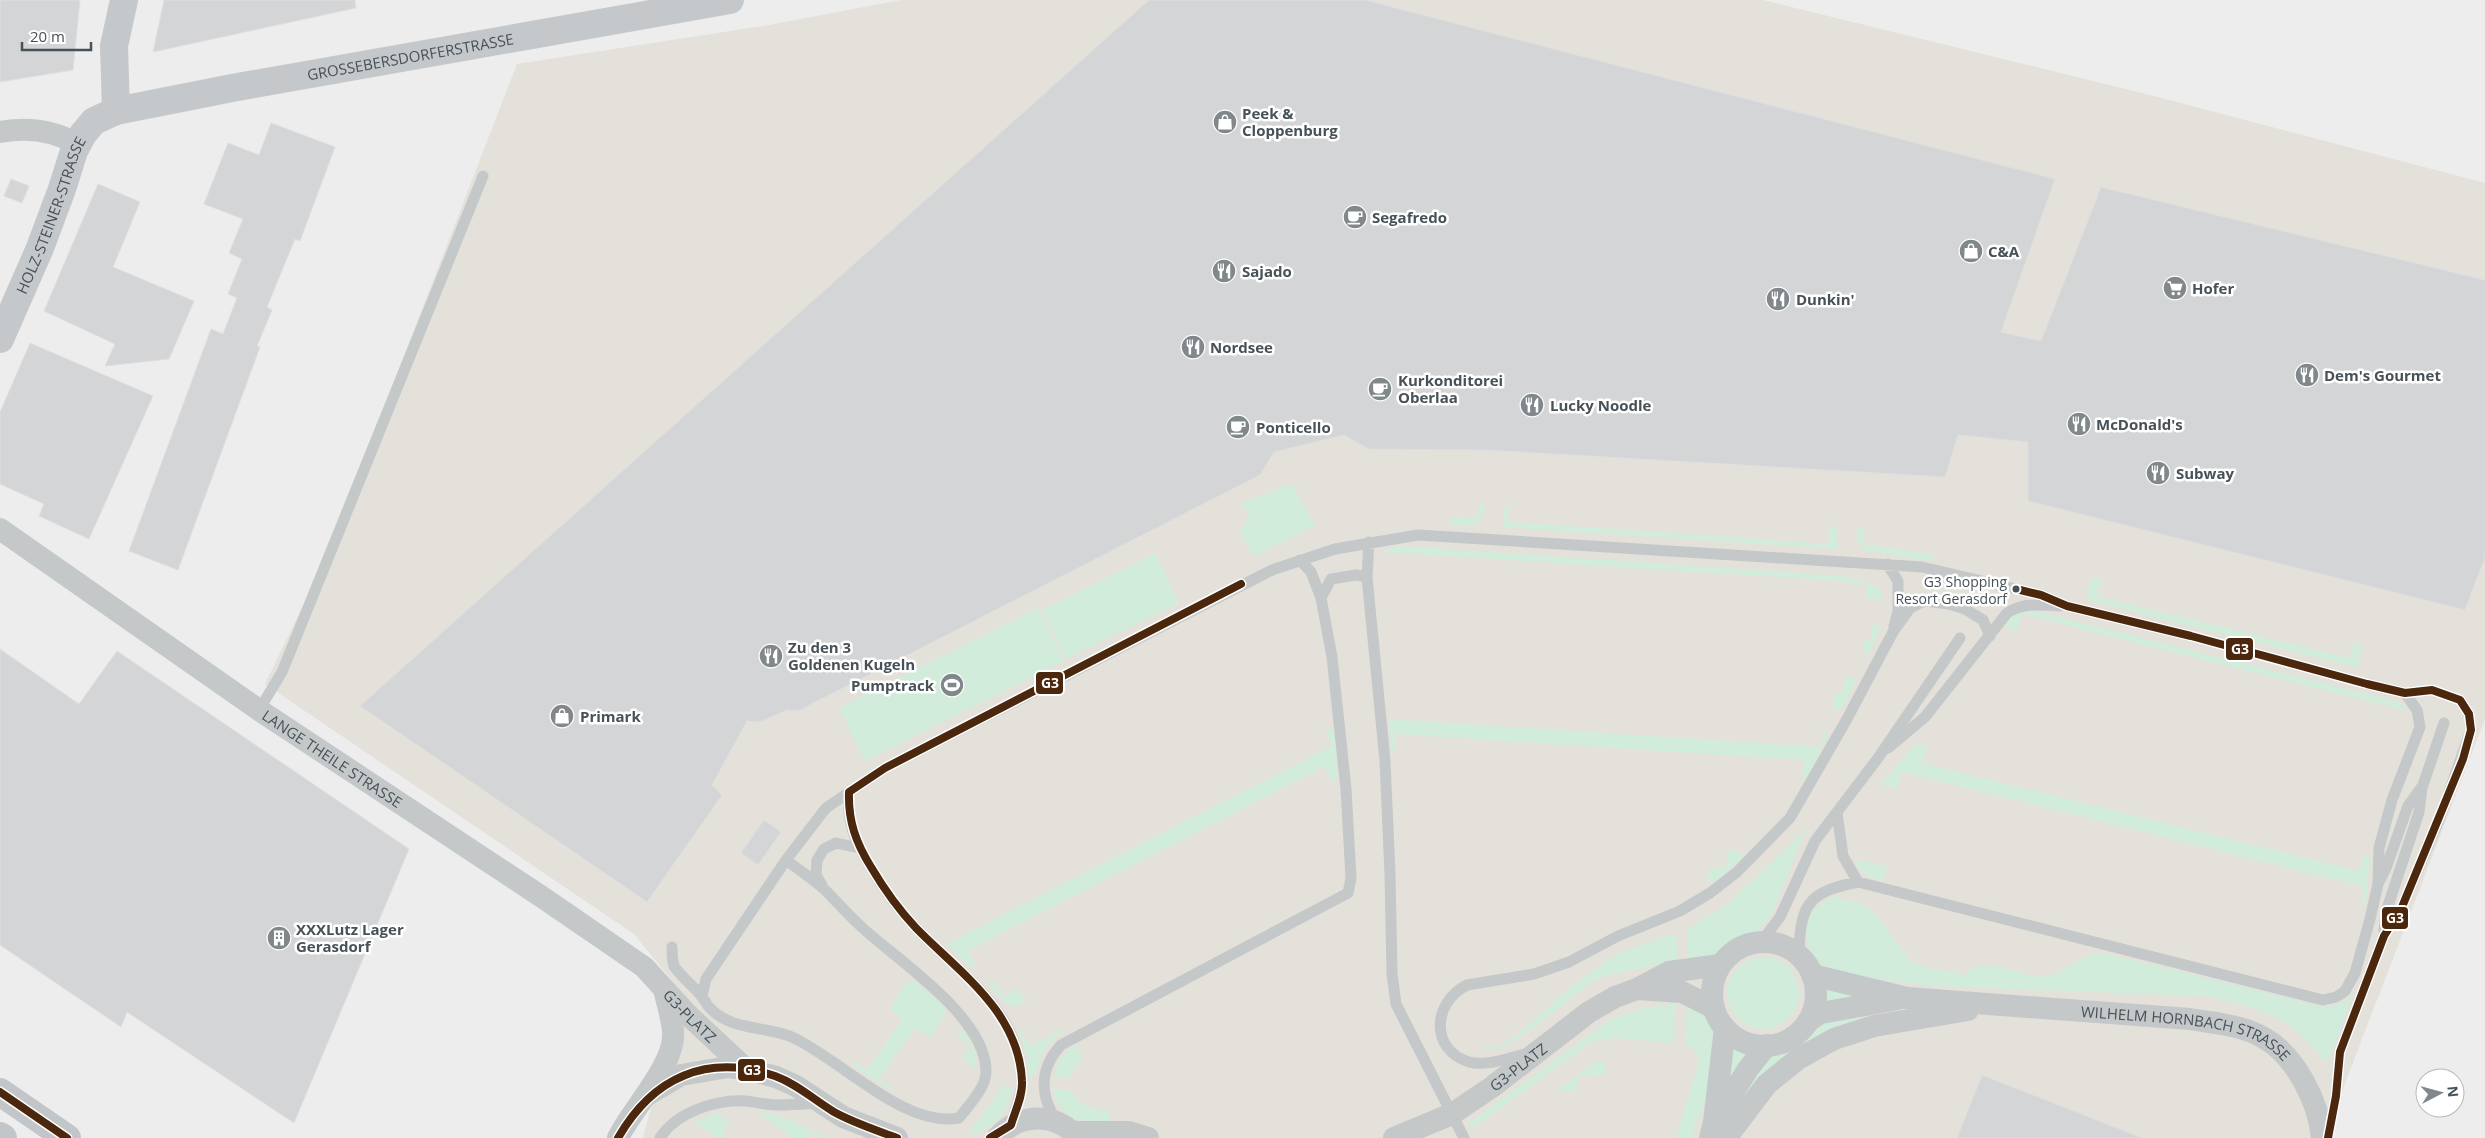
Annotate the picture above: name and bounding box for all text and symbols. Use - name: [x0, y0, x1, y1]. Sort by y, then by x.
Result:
- scale bar: [22, 20, 91, 52]
- text: 20 m: [30, 26, 65, 46]
- street label: GROSSEBERSDORFERSTRASSE: [305, 28, 515, 85]
- place label: Peek & Cloppenburg: [1242, 103, 1338, 140]
- shop icon: Peek & Cloppenburg: [1212, 109, 1238, 135]
- street label: HOLZ-STEINER-STRASSE: [11, 133, 90, 297]
- cafe icon: Segafredo: [1342, 204, 1368, 230]
- place label: Segafredo: [1372, 207, 1447, 227]
- shop icon: C&A: [1958, 238, 1984, 264]
- place label: C&A: [1988, 241, 2020, 261]
- restaurant icon: Sajado: [1211, 258, 1237, 284]
- place label: Sajado: [1242, 261, 1292, 281]
- supermarket icon: Hofer: [2162, 275, 2188, 301]
- place label: Hofer: [2192, 278, 2234, 298]
- restaurant icon: Dunkin': [1765, 286, 1791, 312]
- place label: Dunkin': [1796, 289, 1855, 309]
- restaurant icon: Nordsee: [1180, 334, 1206, 360]
- place label: Nordsee: [1210, 337, 1273, 357]
- restaurant icon: Dem's Gourmet: [2294, 362, 2320, 388]
- place label: Dem's Gourmet: [2324, 365, 2441, 385]
- place label: Kurkonditorei Oberlaa: [1398, 370, 1503, 407]
- cafe icon: Kurkonditorei Oberlaa: [1367, 376, 1393, 402]
- restaurant icon: Lucky Noodle: [1519, 392, 1545, 418]
- place label: Lucky Noodle: [1550, 395, 1652, 415]
- restaurant icon: McDonald's: [2066, 411, 2092, 437]
- cafe icon: Ponticello: [1225, 414, 1251, 440]
- place label: McDonald's: [2096, 414, 2183, 434]
- place label: Ponticello: [1256, 417, 1331, 437]
- restaurant icon: Subway: [2145, 460, 2171, 486]
- place label: Subway: [2176, 463, 2235, 483]
- place label: G3 Shopping Resort Gerasdorf: [1895, 572, 2008, 608]
- marker: G3 Shopping Resort Gerasdorf: [2011, 584, 2021, 594]
- place label: Zu den 3 Goldenen Kugeln: [788, 637, 915, 674]
- line badge: G3: [2225, 637, 2254, 661]
- text: G3: [2231, 639, 2249, 658]
- restaurant icon: Zu den 3 Goldenen Kugeln: [758, 643, 784, 669]
- line badge: G3: [1035, 671, 1064, 695]
- sports icon: Pumptrack: [939, 672, 965, 698]
- text: G3: [1041, 673, 1059, 692]
- place label: Pumptrack: [851, 675, 935, 695]
- shop icon: Primark: [549, 703, 575, 729]
- street label: LANGE THEILE STRASSE: [259, 705, 406, 812]
- place label: Primark: [580, 706, 641, 726]
- line badge: G3: [2381, 906, 2409, 930]
- text: G3: [2386, 908, 2404, 927]
- place label: XXXLutz Lager Gerasdorf: [296, 919, 404, 956]
- building icon: XXXLutz Lager Gerasdorf: [266, 925, 292, 951]
- street label: G3-PLATZ: [659, 985, 721, 1047]
- street label: WILHELM HORNBACH STRASSE: [2080, 1001, 2295, 1065]
- street label: G3-PLATZ: [1485, 1038, 1551, 1095]
- line badge: G3: [737, 1058, 766, 1082]
- text: G3: [743, 1060, 761, 1079]
- north arrow: [2415, 1068, 2465, 1118]
- text: N: [2443, 1085, 2463, 1098]

